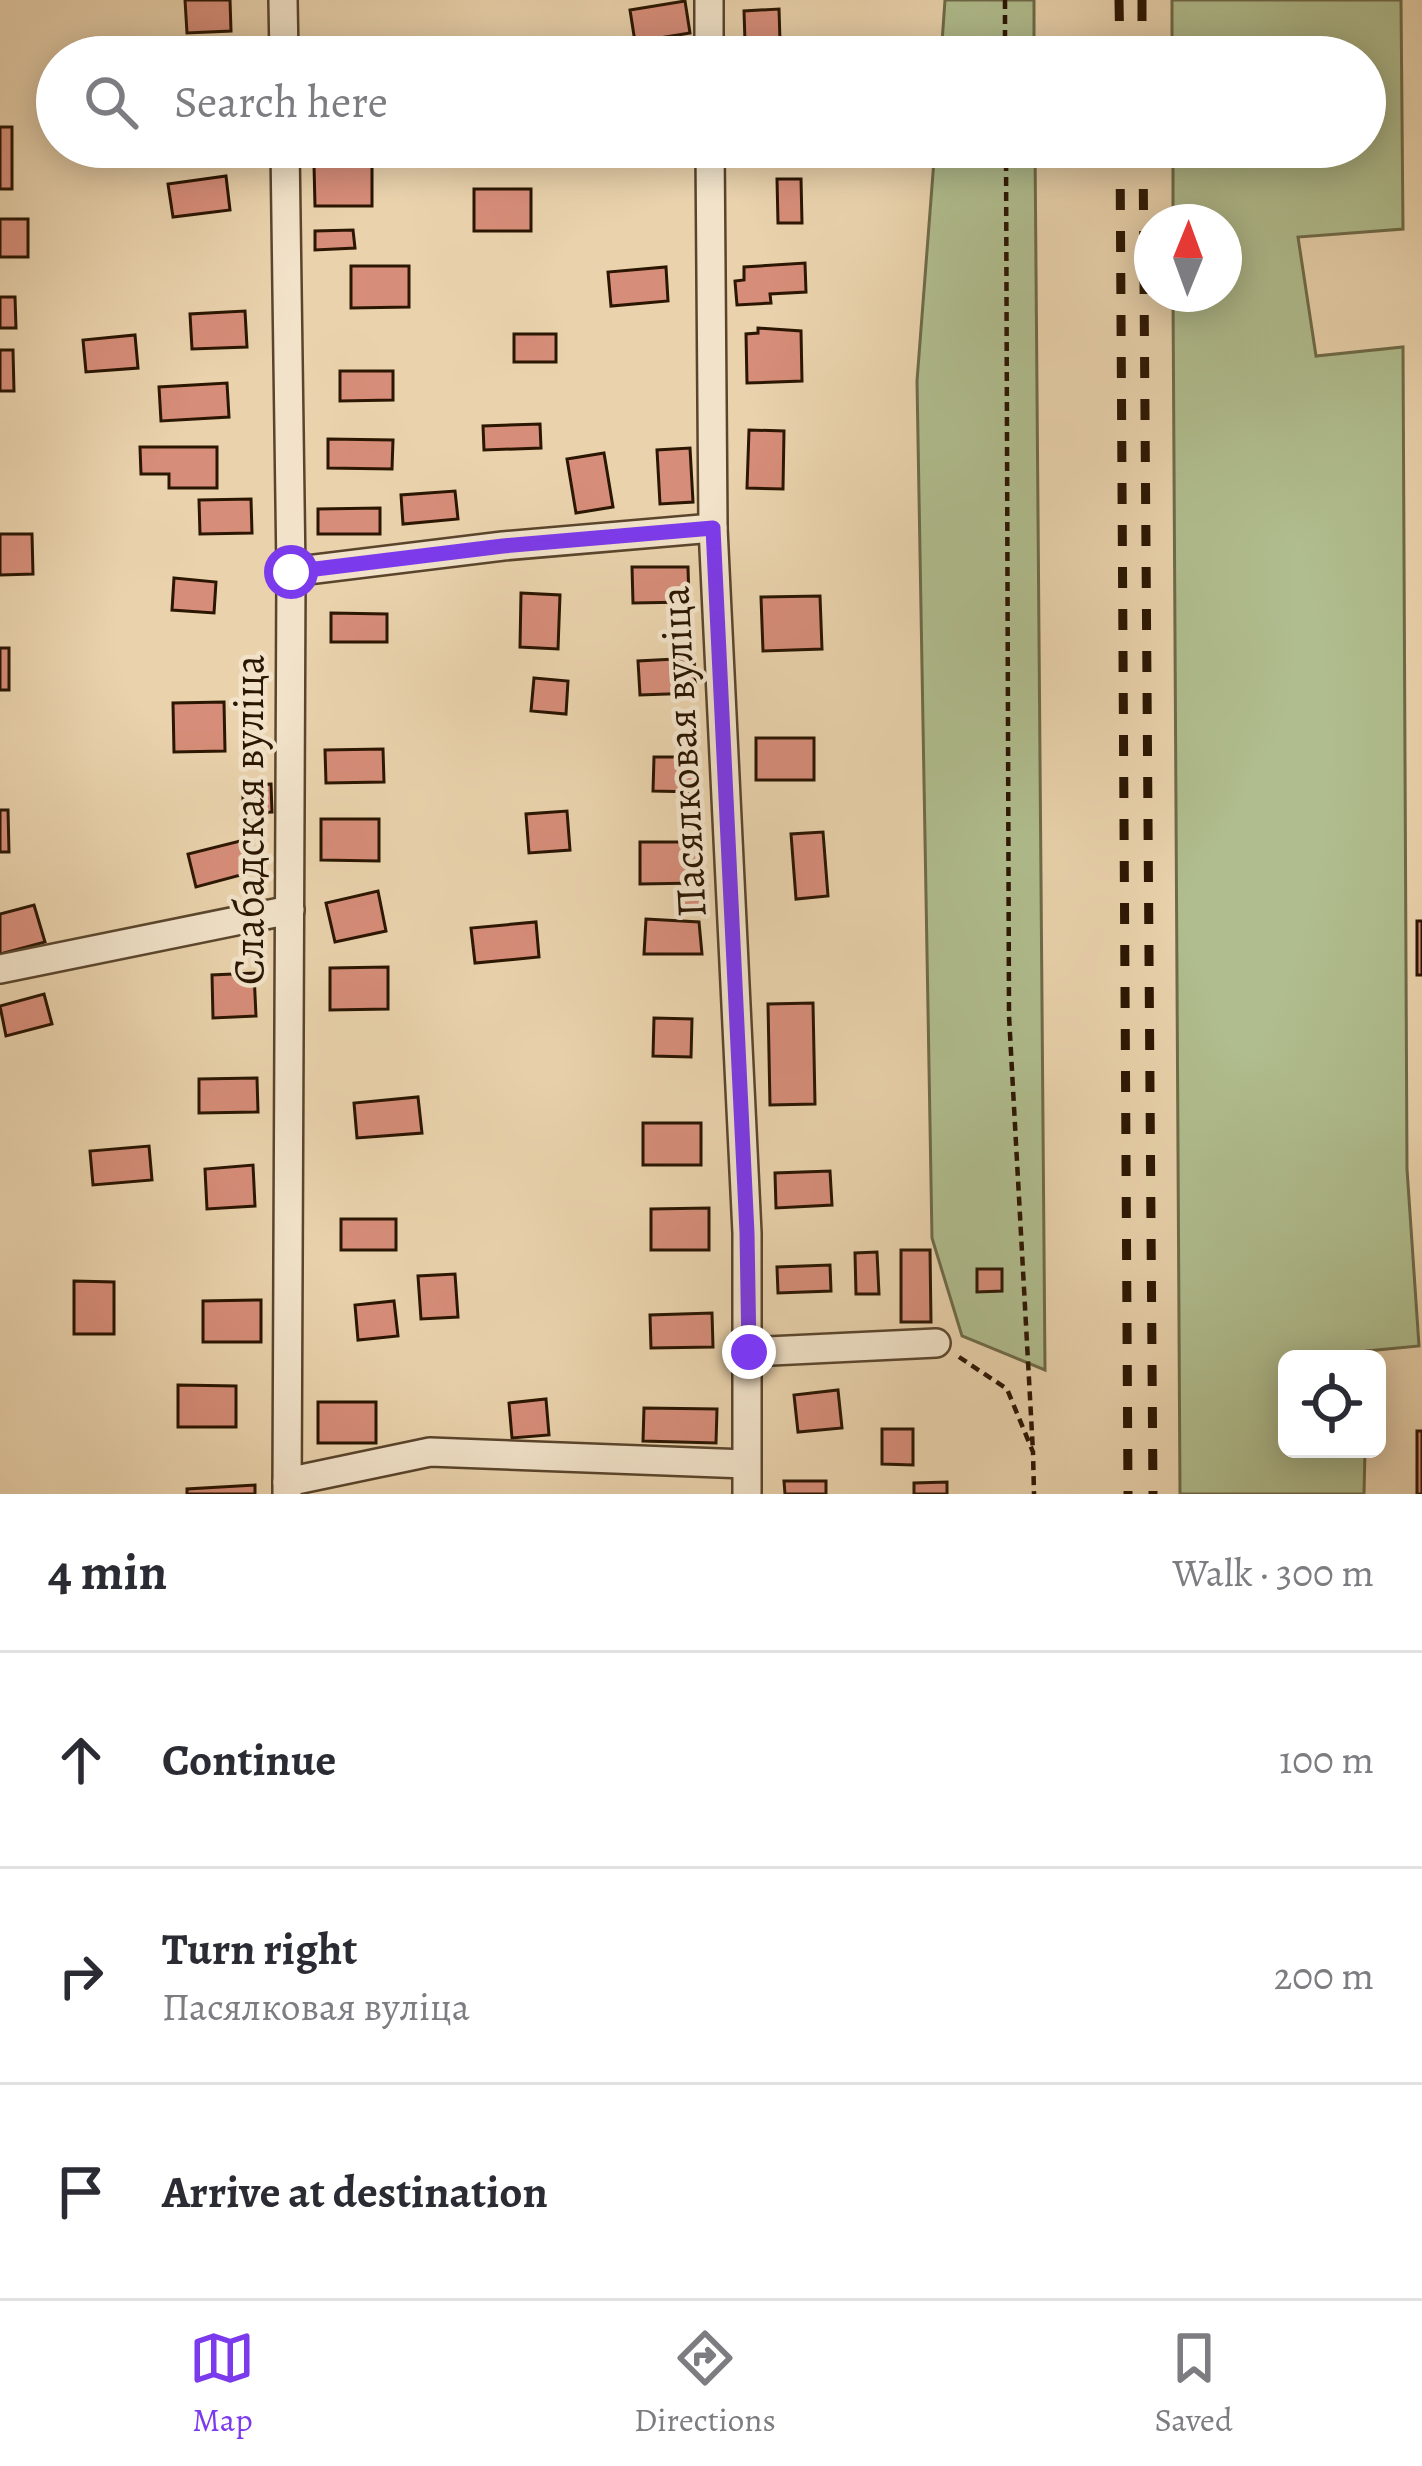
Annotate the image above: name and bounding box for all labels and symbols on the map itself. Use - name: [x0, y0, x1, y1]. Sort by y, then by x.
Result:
- north arrow: [1134, 204, 1242, 312]
- route start: [264, 545, 318, 599]
- street label: Пасялковая вуліца: [645, 584, 720, 919]
- street label: Слабадская вуліца: [220, 654, 277, 985]
- route end: [722, 1325, 776, 1379]

